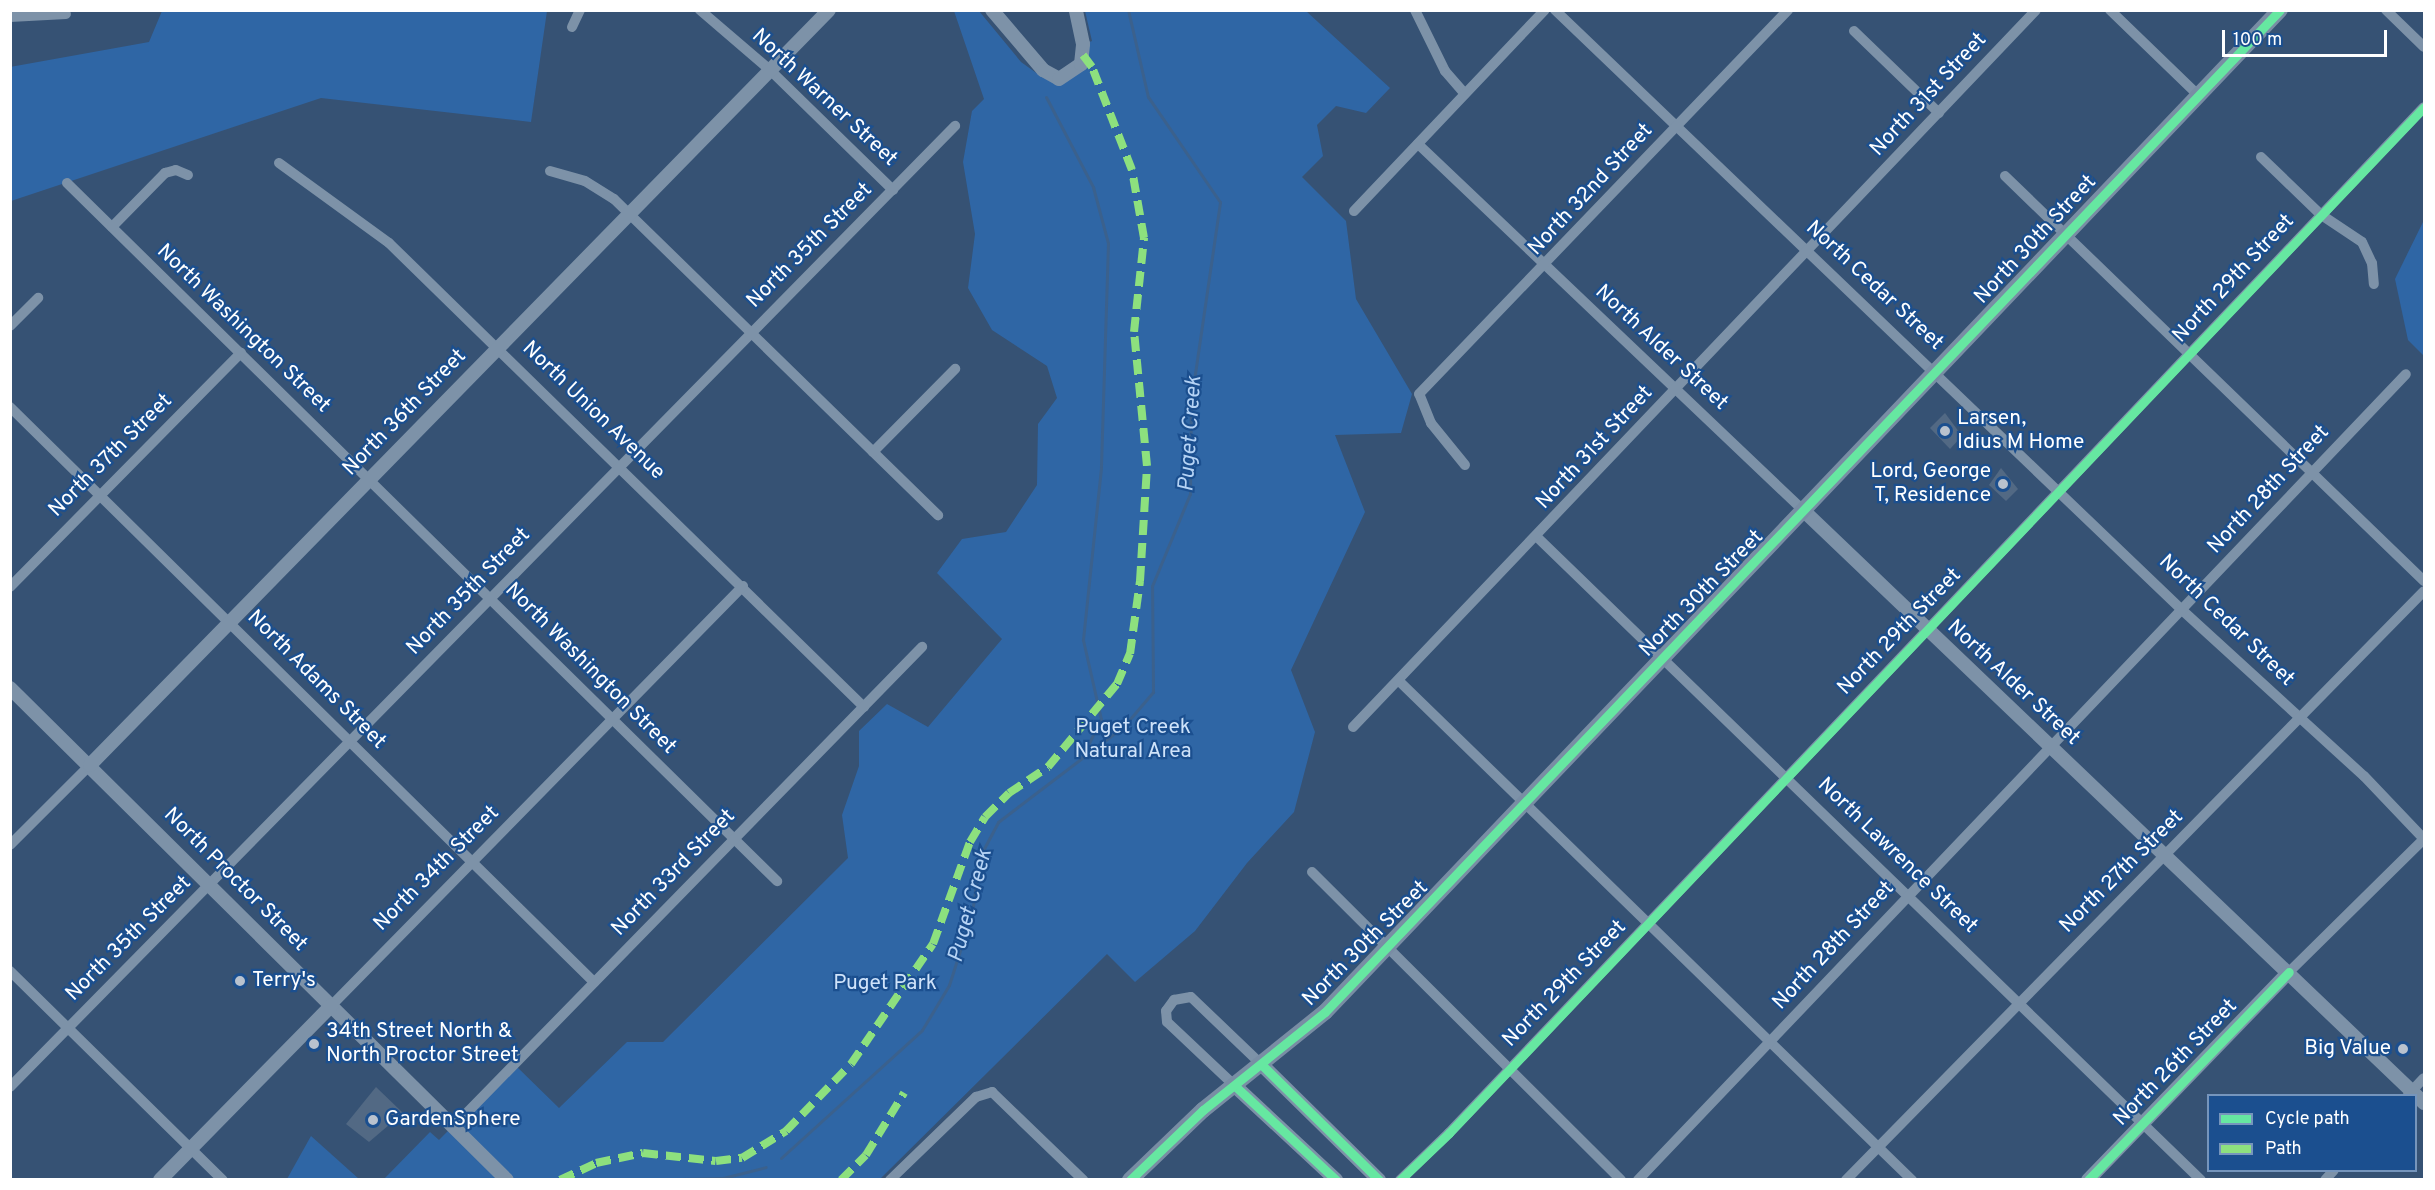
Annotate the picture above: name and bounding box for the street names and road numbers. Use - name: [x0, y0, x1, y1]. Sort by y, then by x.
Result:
- street label: North Warner Street: [746, 24, 902, 172]
- street label: North 31st Street: [1865, 28, 1993, 162]
- street label: North 32nd Street: [1523, 119, 1659, 261]
- street label: North 30th Street: [1970, 170, 2102, 310]
- street label: North 35th Street: [742, 178, 878, 314]
- street label: North 29th Street: [2168, 209, 2300, 349]
- street label: North Cedar Street: [1800, 216, 1948, 356]
- street label: North Washington Street: [151, 239, 335, 419]
- street label: North Alder Street: [1589, 280, 1733, 416]
- street label: North Union Avenue: [516, 336, 670, 486]
- street label: North 36th Street: [338, 344, 472, 482]
- street label: North 31st Street: [1531, 381, 1659, 515]
- street label: North 37th Street: [44, 389, 178, 523]
- street label: North 28th Street: [2203, 420, 2335, 560]
- street label: North 35th Street: [402, 523, 536, 661]
- street label: North 30th Street: [1635, 525, 1769, 663]
- street label: North Cedar Street: [2153, 550, 2299, 692]
- street label: North 29th Street: [1833, 563, 1967, 701]
- street label: North Washington Street: [499, 578, 681, 760]
- street label: North Adams Street: [241, 605, 391, 755]
- street label: North Alder Street: [1941, 615, 2085, 751]
- street label: North Lawrence Street: [1812, 773, 1982, 939]
- street label: North 34th Street: [369, 801, 505, 937]
- street label: North Proctor Street: [158, 803, 312, 957]
- street label: North 33rd Street: [607, 804, 741, 942]
- street label: North 27th Street: [2055, 805, 2189, 939]
- street label: North 35th Street: [61, 871, 197, 1007]
- street label: North 30th Street: [1298, 876, 1434, 1012]
- street label: North 28th Street: [1768, 876, 1900, 1016]
- street label: North 29th Street: [1498, 915, 1632, 1053]
- street label: North 26th Street: [2109, 994, 2243, 1132]

